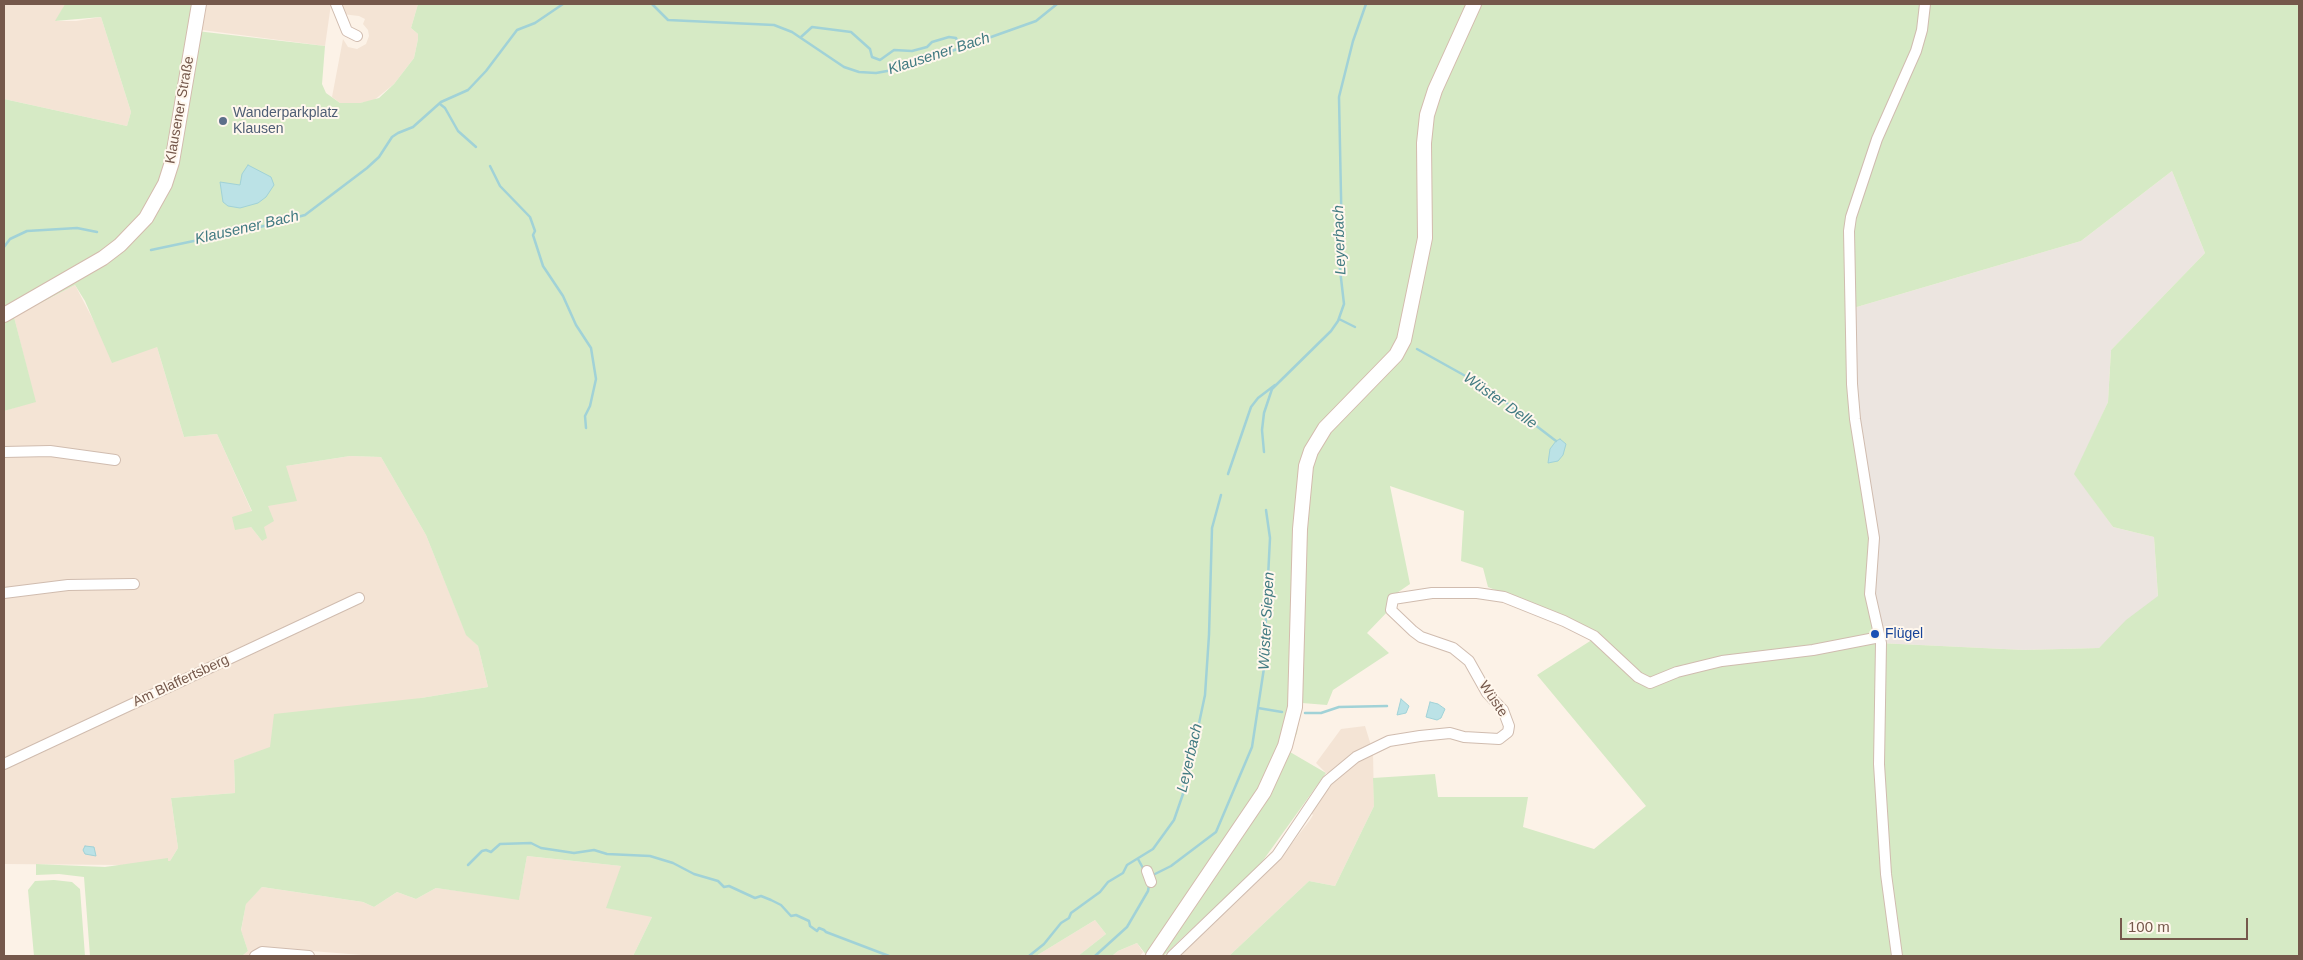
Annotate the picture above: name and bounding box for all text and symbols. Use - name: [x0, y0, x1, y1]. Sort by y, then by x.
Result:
- water label: Klausener Bach: [886, 29, 992, 79]
- street label: Klausener Straße: [162, 55, 198, 165]
- place label: Wanderparkplatz Klausen: [233, 105, 338, 138]
- marker: Wanderparkplatz Klausen: [217, 115, 229, 127]
- water label: Leyerbach: [1330, 205, 1350, 275]
- water label: Klausener Bach: [193, 207, 301, 249]
- water label: Wüster Delle: [1460, 369, 1540, 433]
- water label: Wüster Siepen: [1255, 571, 1279, 671]
- place label: Flügel: [1885, 626, 1923, 642]
- marker: Flügel: [1869, 628, 1881, 640]
- street label: Am Blaffertsberg: [130, 651, 232, 711]
- street label: Wüste: [1475, 678, 1511, 720]
- water label: Leyerbach: [1173, 722, 1207, 794]
- scale bar: [2123, 908, 2250, 940]
- text: 100 m: [2128, 918, 2170, 935]

